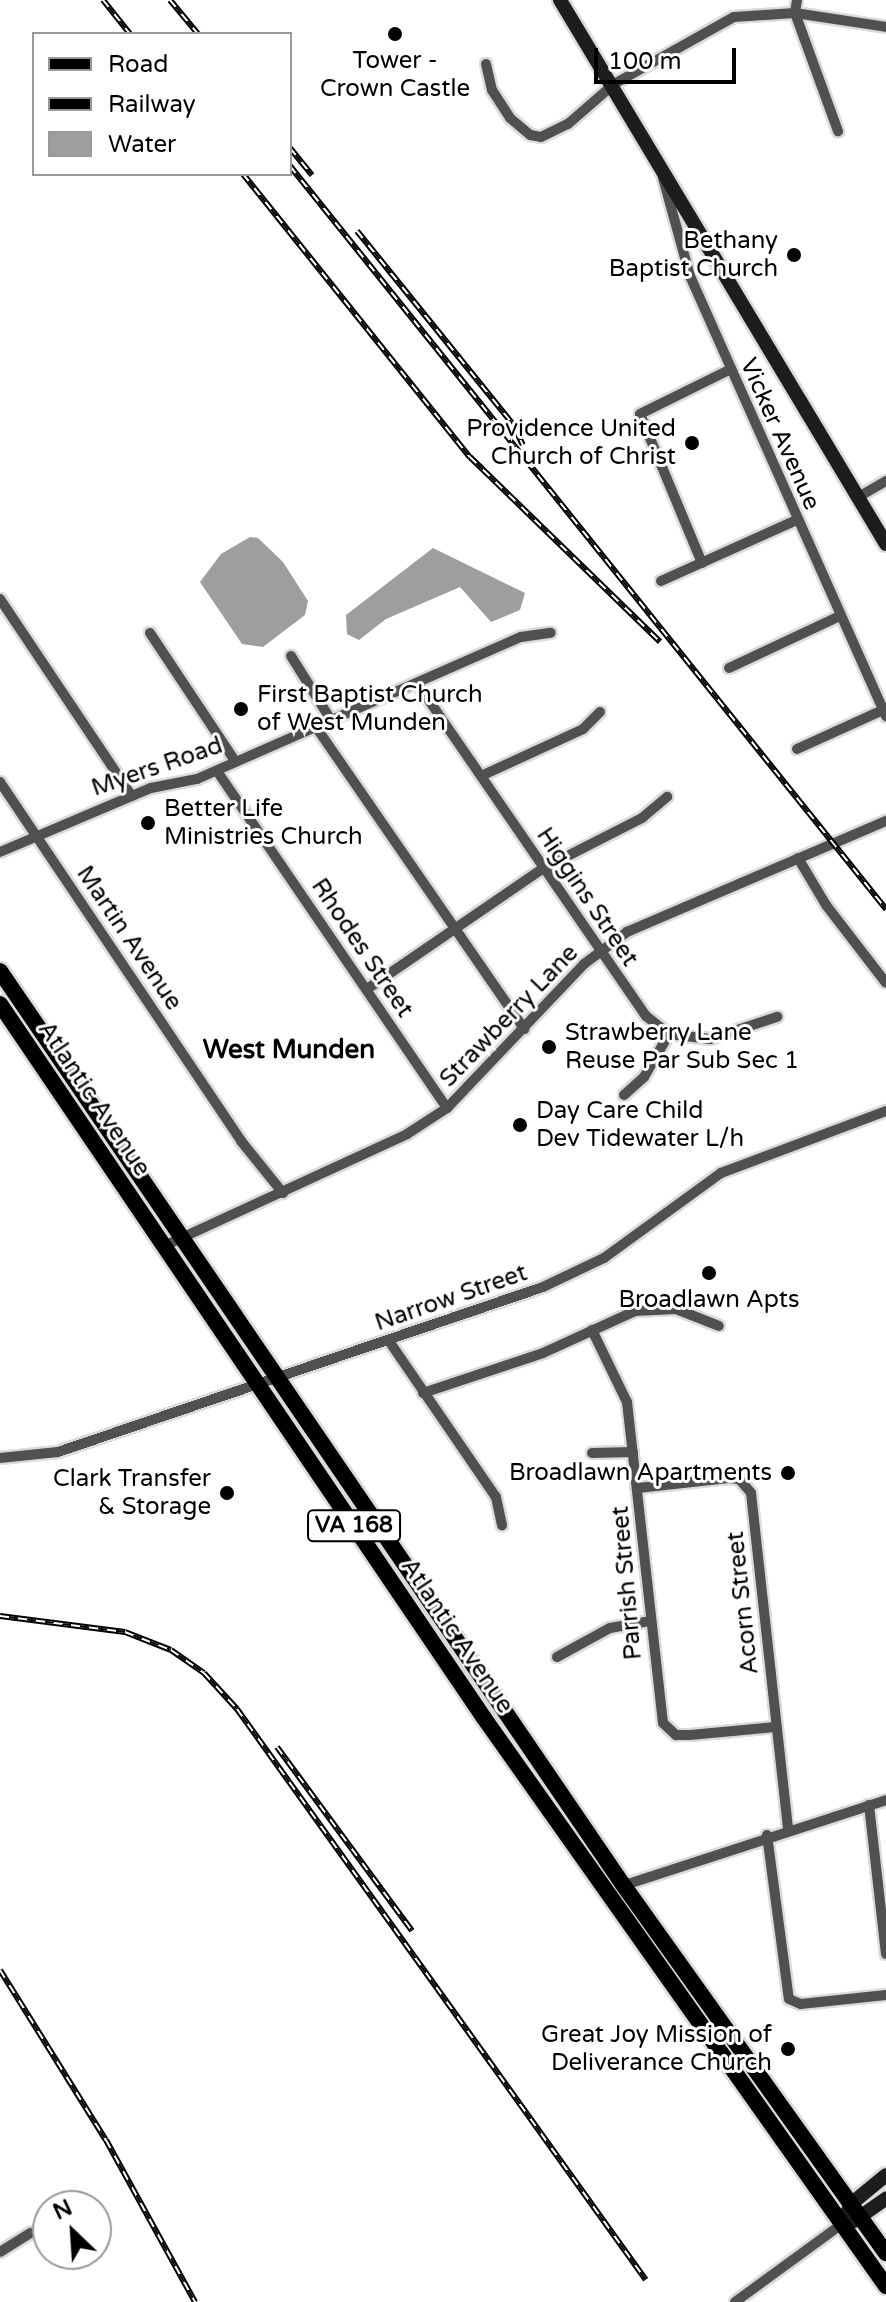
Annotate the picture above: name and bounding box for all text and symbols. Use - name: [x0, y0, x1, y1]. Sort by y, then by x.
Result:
- marker: Tower - Crown Castle: [386, 25, 404, 43]
- legend: [32, 32, 292, 176]
- scale bar: [598, 32, 740, 82]
- place label: Tower - Crown Castle: [320, 47, 470, 103]
- text: 100 m: [608, 47, 682, 76]
- text: Road: [108, 50, 168, 79]
- text: Railway: [108, 90, 196, 119]
- text: Water: [108, 130, 176, 159]
- place label: Bethany Baptist Church: [609, 227, 778, 283]
- marker: Bethany Baptist Church: [785, 246, 803, 264]
- street label: Vicker Avenue: [734, 354, 826, 514]
- place label: Providence United Church of Christ: [466, 415, 676, 471]
- marker: Providence United Church of Christ: [683, 434, 701, 452]
- place label: First Baptist Church of West Munden: [257, 681, 483, 737]
- marker: First Baptist Church of West Munden: [232, 700, 250, 718]
- street label: Myers Road: [88, 731, 226, 803]
- place label: Better Life Ministries Church: [164, 795, 363, 851]
- marker: Better Life Ministries Church: [139, 814, 157, 832]
- street label: Higgins Street: [530, 822, 644, 972]
- street label: Martin Avenue: [70, 860, 188, 1016]
- street label: Rhodes Street: [305, 873, 419, 1023]
- street label: Strawberry Lane: [434, 939, 584, 1093]
- street label: Atlantic Avenue: [32, 1016, 156, 1182]
- place label: Strawberry Lane Reuse Par Sub Sec 1: [565, 1019, 799, 1075]
- district label: West Munden: [203, 1034, 375, 1066]
- marker: Strawberry Lane Reuse Par Sub Sec 1: [540, 1038, 558, 1056]
- place label: Day Care Child Dev Tidewater L/h: [536, 1097, 744, 1153]
- marker: Day Care Child Dev Tidewater L/h: [511, 1116, 529, 1134]
- street label: Narrow Street: [371, 1258, 531, 1338]
- marker: Broadlawn Apts: [700, 1264, 718, 1282]
- place label: Broadlawn Apts: [618, 1286, 800, 1314]
- place label: Broadlawn Apartments: [509, 1459, 772, 1487]
- marker: Broadlawn Apartments: [779, 1464, 797, 1482]
- place label: Clark Transfer & Storage: [53, 1465, 211, 1521]
- marker: Clark Transfer & Storage: [218, 1484, 236, 1502]
- street label: Parrish Street: [606, 1505, 648, 1661]
- road number: VA 168: [306, 1508, 402, 1544]
- street label: Acorn Street: [721, 1530, 765, 1676]
- street label: Atlantic Avenue: [395, 1553, 519, 1719]
- place label: Great Joy Mission of Deliverance Church: [541, 2021, 772, 2077]
- marker: Great Joy Mission of Deliverance Church: [779, 2040, 797, 2058]
- north arrow: [32, 2190, 112, 2270]
- text: N: [49, 2195, 76, 2226]

